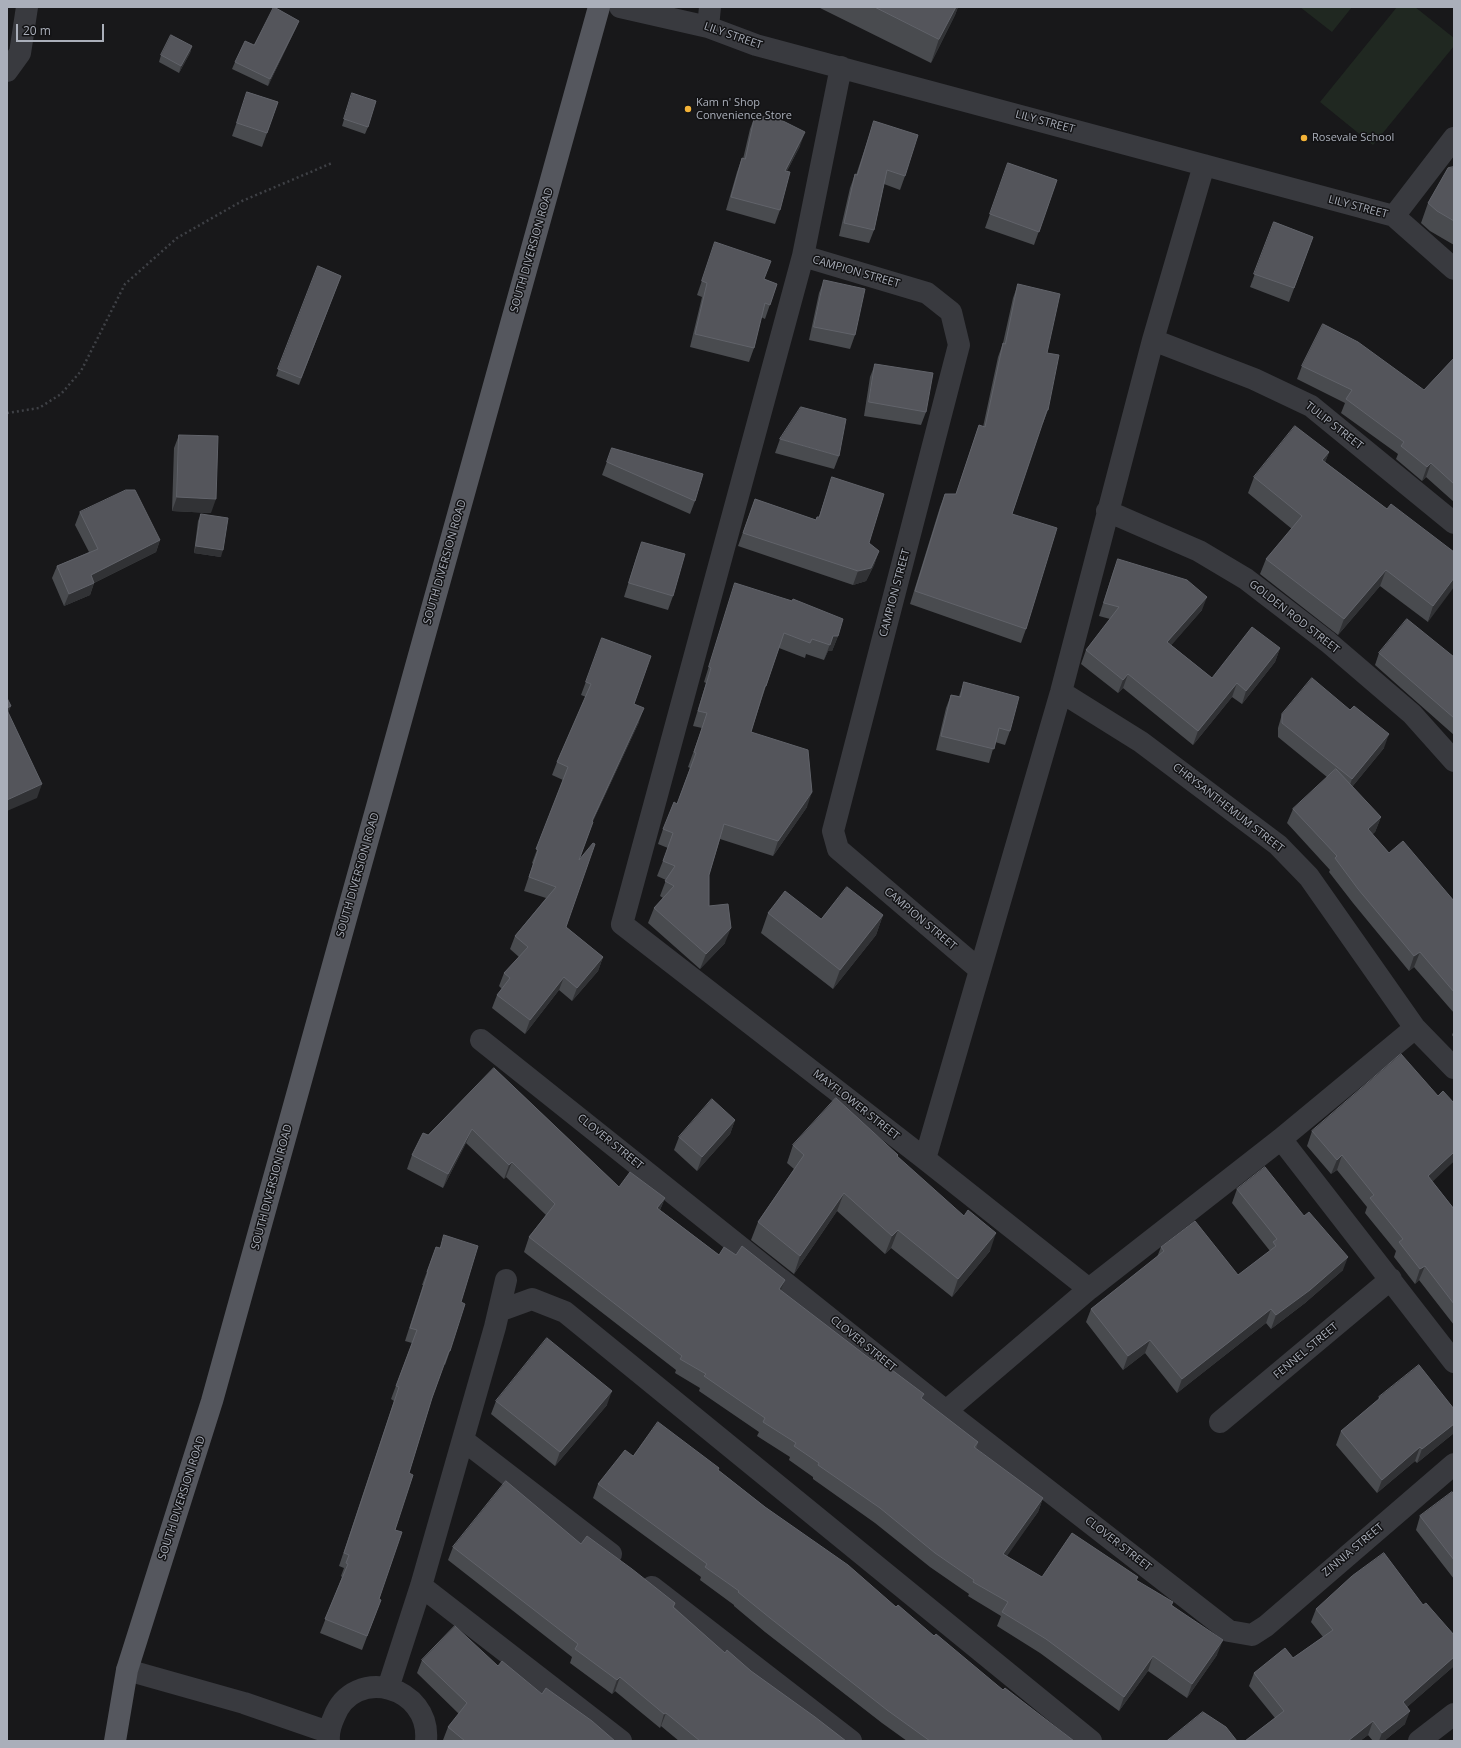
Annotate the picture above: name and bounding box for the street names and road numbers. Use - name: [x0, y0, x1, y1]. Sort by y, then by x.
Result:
- street label: LILY STREET: [702, 20, 764, 52]
- street label: LILY STREET: [1014, 108, 1076, 136]
- street label: SOUTH DIVERSION ROAD: [508, 186, 556, 314]
- street label: LILY STREET: [1327, 193, 1389, 221]
- street label: CAMPION STREET: [811, 253, 901, 291]
- street label: TULIP STREET: [1303, 399, 1365, 453]
- street label: SOUTH DIVERSION ROAD: [421, 498, 469, 626]
- street label: CAMPION STREET: [877, 548, 913, 638]
- street label: GOLDEN ROD STREET: [1246, 578, 1342, 656]
- street label: CHRYSANTHEMUM STREET: [1170, 761, 1286, 855]
- street label: SOUTH DIVERSION ROAD: [334, 811, 382, 939]
- street label: CAMPION STREET: [881, 885, 959, 953]
- street label: MAYFLOWER STREET: [810, 1067, 902, 1143]
- street label: CLOVER STREET: [574, 1111, 646, 1173]
- street label: SOUTH DIVERSION ROAD: [249, 1123, 295, 1251]
- street label: CLOVER STREET: [827, 1313, 899, 1375]
- street label: FENNEL STREET: [1271, 1320, 1341, 1382]
- street label: SOUTH DIVERSION ROAD: [156, 1435, 208, 1561]
- street label: CLOVER STREET: [1082, 1514, 1154, 1574]
- street label: ZINNIA STREET: [1320, 1521, 1386, 1579]

